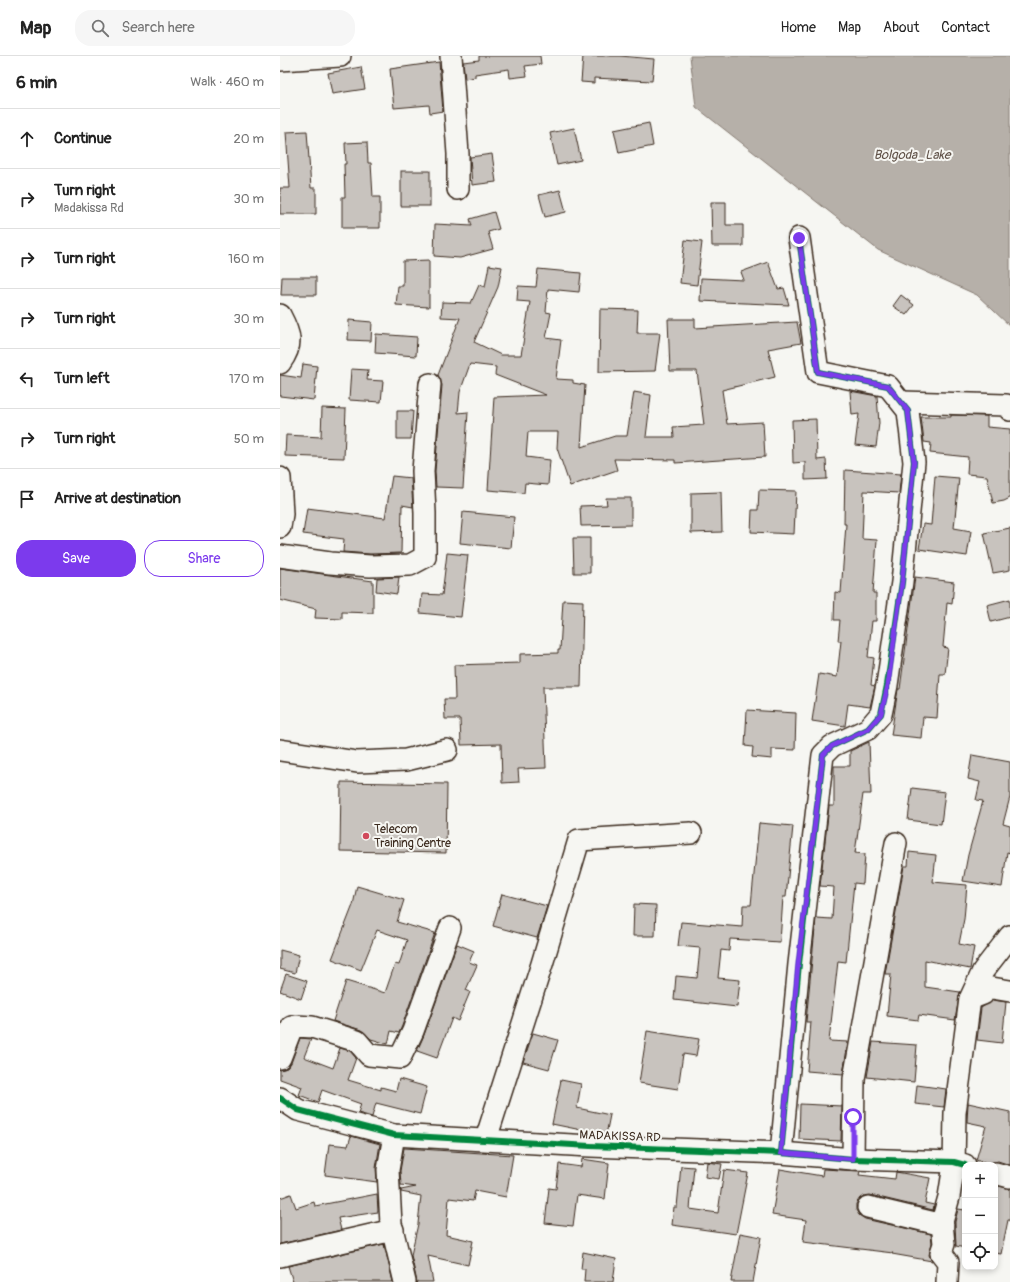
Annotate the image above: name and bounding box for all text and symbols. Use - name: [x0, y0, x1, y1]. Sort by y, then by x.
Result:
- search box: [75, 10, 355, 46]
- text: Map: [20, 16, 51, 40]
- icon: search: [89, 17, 111, 39]
- text: Search here: [121, 18, 195, 37]
- text: Home: [781, 19, 816, 36]
- text: Map: [838, 19, 861, 36]
- text: About: [883, 19, 919, 36]
- text: Contact: [941, 19, 990, 36]
- text: 6 min: [16, 72, 57, 93]
- text: Walk · 460 m: [190, 74, 264, 90]
- icon: ahead: [16, 128, 38, 150]
- text: Continue: [54, 129, 112, 148]
- text: 20 m: [233, 131, 264, 147]
- water label: Bolgoda_Lake: [874, 147, 952, 163]
- text: Turn right: [54, 181, 115, 200]
- icon: right: [16, 188, 38, 210]
- text: 30 m: [234, 191, 264, 207]
- text: Madakissa Rd: [54, 200, 124, 216]
- route end: [790, 229, 808, 247]
- icon: right: [16, 248, 38, 270]
- text: Turn right: [54, 249, 115, 268]
- text: 160 m: [228, 251, 264, 267]
- icon: right: [16, 308, 38, 330]
- text: Turn right: [54, 309, 115, 328]
- text: 30 m: [234, 311, 264, 327]
- icon: left: [16, 368, 38, 390]
- text: Turn left: [54, 369, 110, 388]
- text: 170 m: [229, 371, 264, 387]
- icon: right: [16, 428, 38, 450]
- text: Turn right: [54, 429, 115, 448]
- text: 50 m: [234, 431, 264, 447]
- icon: arrive: [16, 488, 38, 510]
- text: Arrive at destination: [54, 489, 181, 508]
- button: Save: [16, 540, 136, 577]
- button: Share: [144, 540, 264, 577]
- place label: Telecom Training Centre: [374, 822, 451, 851]
- marker: Telecom Training Centre: [361, 831, 371, 841]
- route start: [844, 1108, 862, 1126]
- street label: MADAKISSA RD: [579, 1128, 661, 1145]
- map controls: [962, 1162, 998, 1270]
- button: +: [962, 1162, 998, 1198]
- button: −: [962, 1198, 998, 1234]
- button: locate: [962, 1234, 998, 1270]

